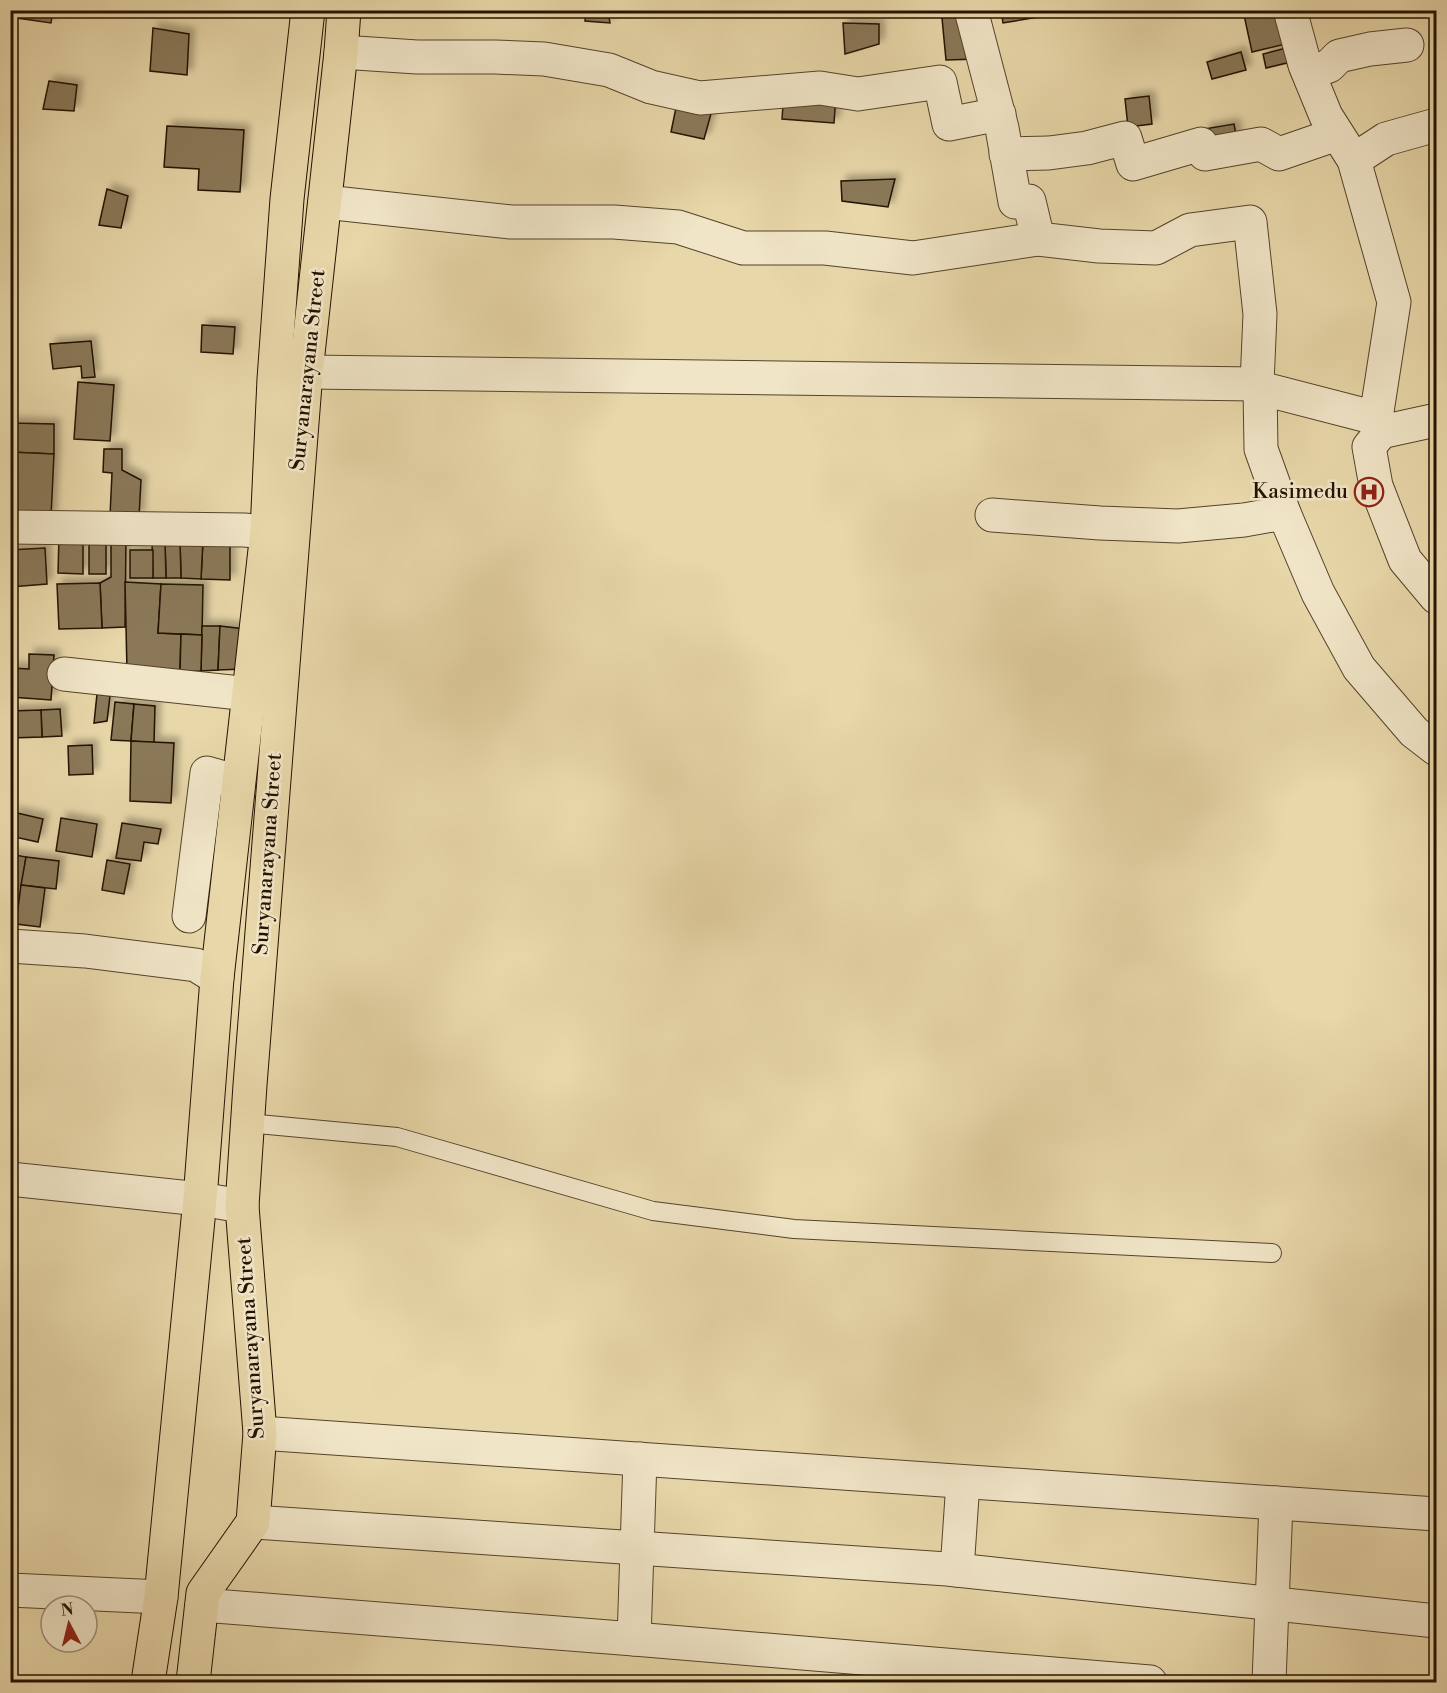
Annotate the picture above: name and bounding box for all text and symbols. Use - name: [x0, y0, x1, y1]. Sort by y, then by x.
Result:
- street label: Suryanarayana Street: [284, 267, 332, 472]
- hospital icon: Kasimedu: [1353, 476, 1385, 508]
- place label: Kasimedu: [1252, 479, 1348, 505]
- street label: Suryanarayana Street: [248, 752, 288, 956]
- street label: Suryanarayana Street: [231, 1236, 271, 1440]
- north arrow: [39, 1594, 99, 1654]
- text: N: [60, 1599, 75, 1621]

